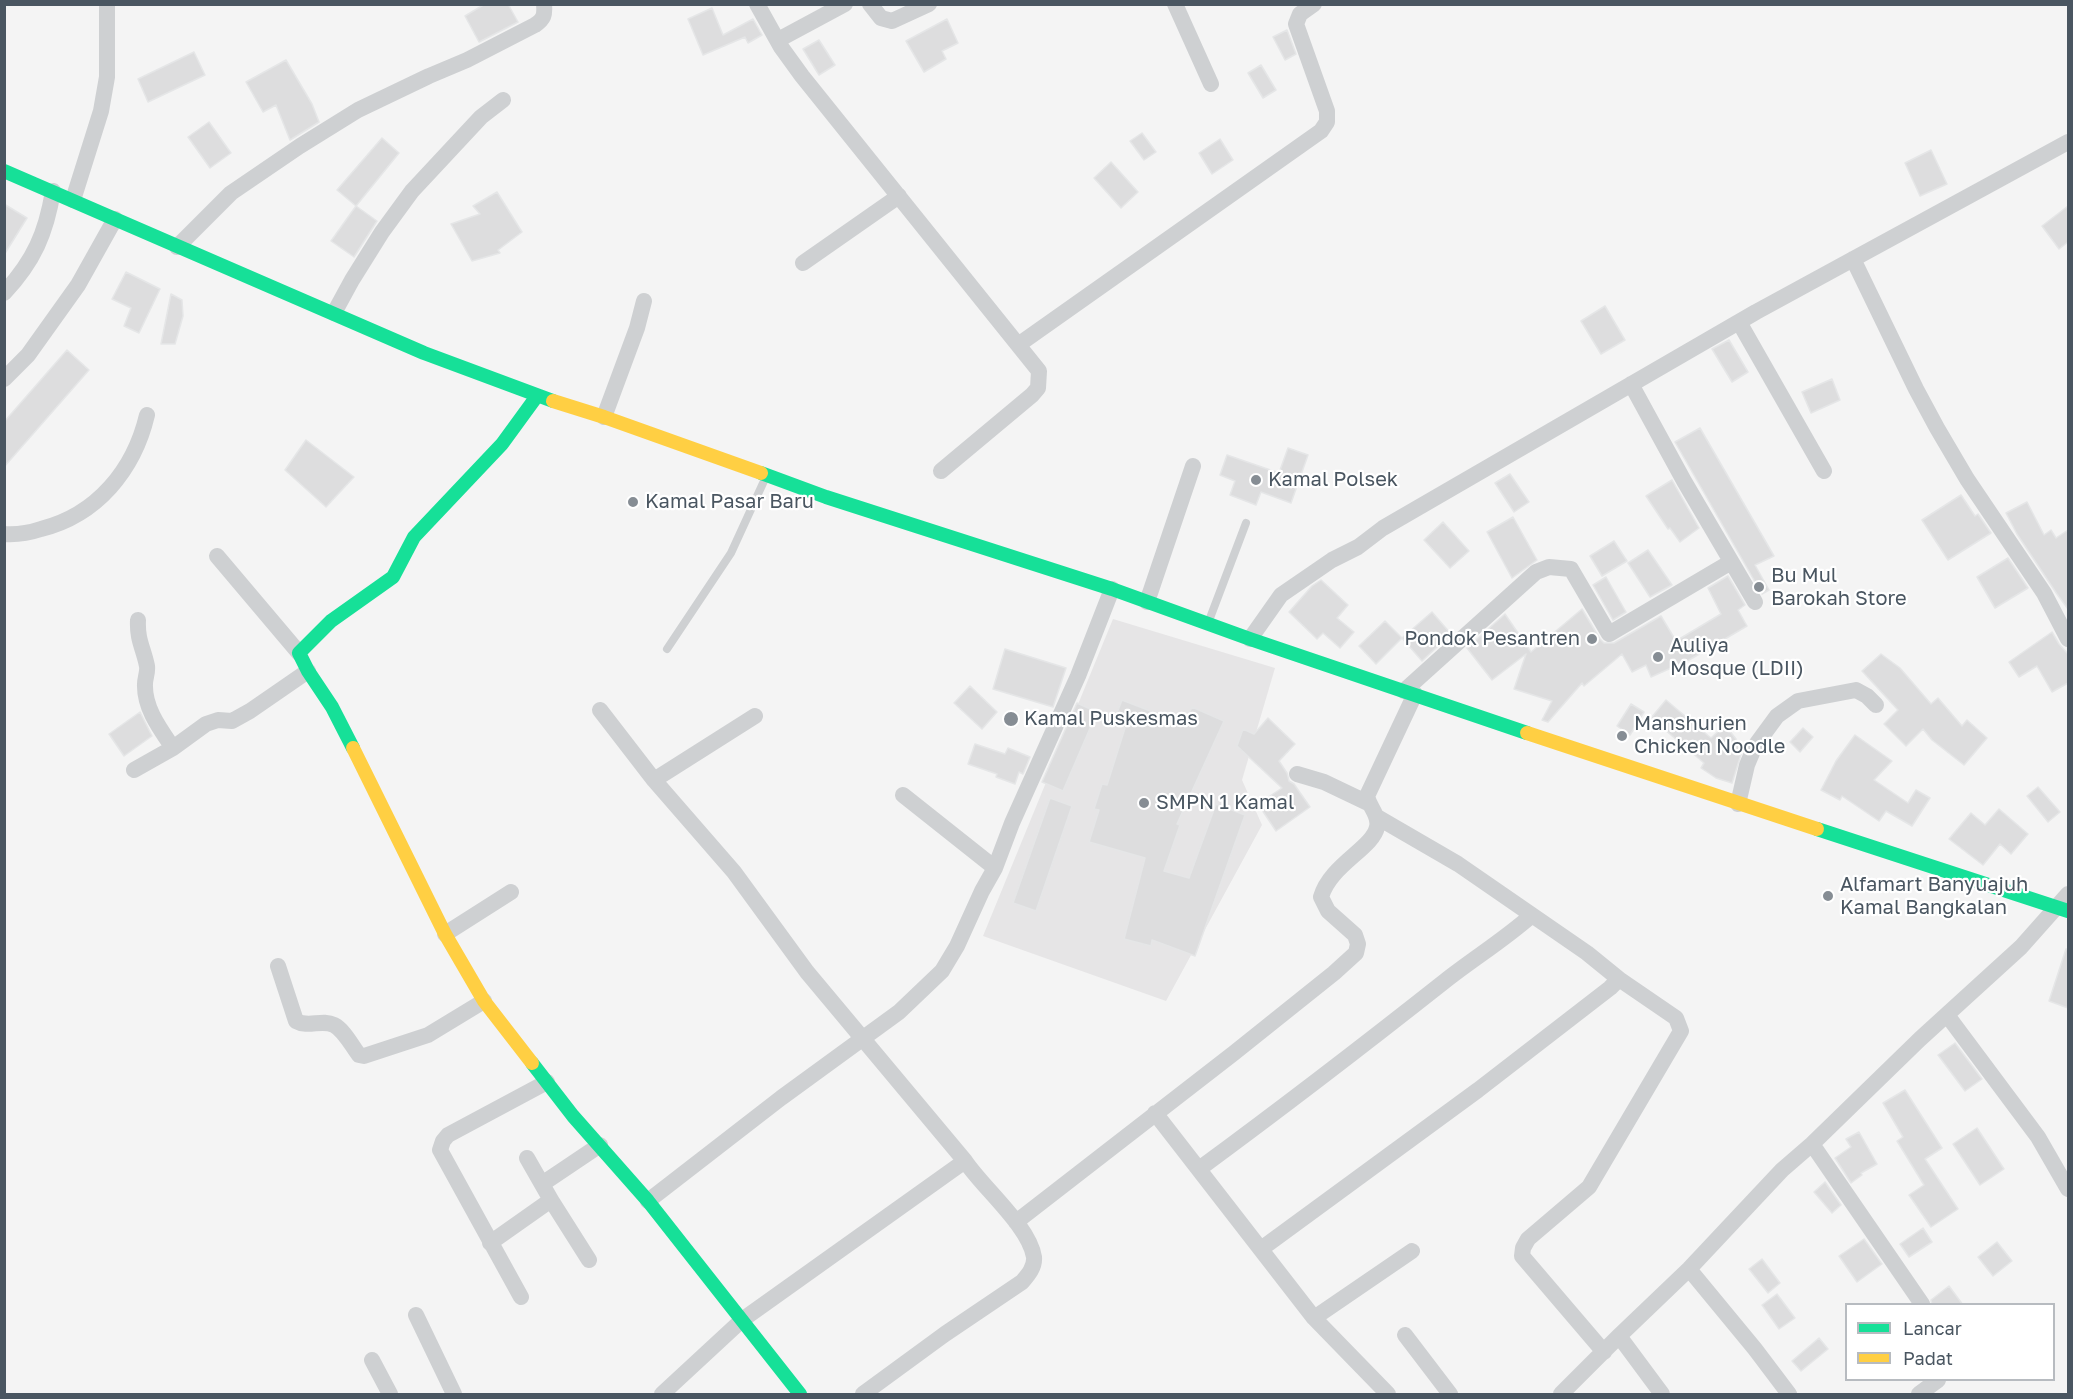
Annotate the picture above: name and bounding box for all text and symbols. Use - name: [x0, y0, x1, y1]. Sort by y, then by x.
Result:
- place label: Kamal Polsek: [1268, 468, 1398, 492]
- marker: Kamal Polsek: [1249, 473, 1263, 487]
- place label: Kamal Pasar Baru: [645, 490, 814, 514]
- marker: Kamal Pasar Baru: [626, 495, 640, 509]
- place label: Bu Mul Barokah Store: [1771, 564, 1907, 611]
- marker: Bu Mul Barokah Store: [1752, 580, 1766, 594]
- place label: Pondok Pesantren: [1404, 627, 1580, 651]
- marker: Pondok Pesantren: [1585, 632, 1599, 646]
- place label: Auliya Mosque (LDII): [1670, 634, 1804, 681]
- marker: Auliya Mosque (LDII): [1651, 650, 1665, 664]
- place label: Kamal Puskesmas: [1024, 707, 1198, 731]
- marker: Kamal Puskesmas: [1002, 710, 1020, 728]
- place label: Manshurien Chicken Noodle: [1634, 712, 1785, 759]
- marker: Manshurien Chicken Noodle: [1615, 729, 1629, 743]
- place label: SMPN 1 Kamal: [1156, 791, 1294, 815]
- marker: SMPN 1 Kamal: [1137, 796, 1151, 810]
- place label: Alfamart Banyuajuh Kamal Bangkalan: [1840, 873, 2028, 920]
- marker: Alfamart Banyuajuh Kamal Bangkalan: [1821, 889, 1835, 903]
- legend: [1845, 1303, 2055, 1381]
- text: Lancar: [1903, 1317, 1962, 1339]
- text: Padat: [1903, 1347, 1953, 1369]

